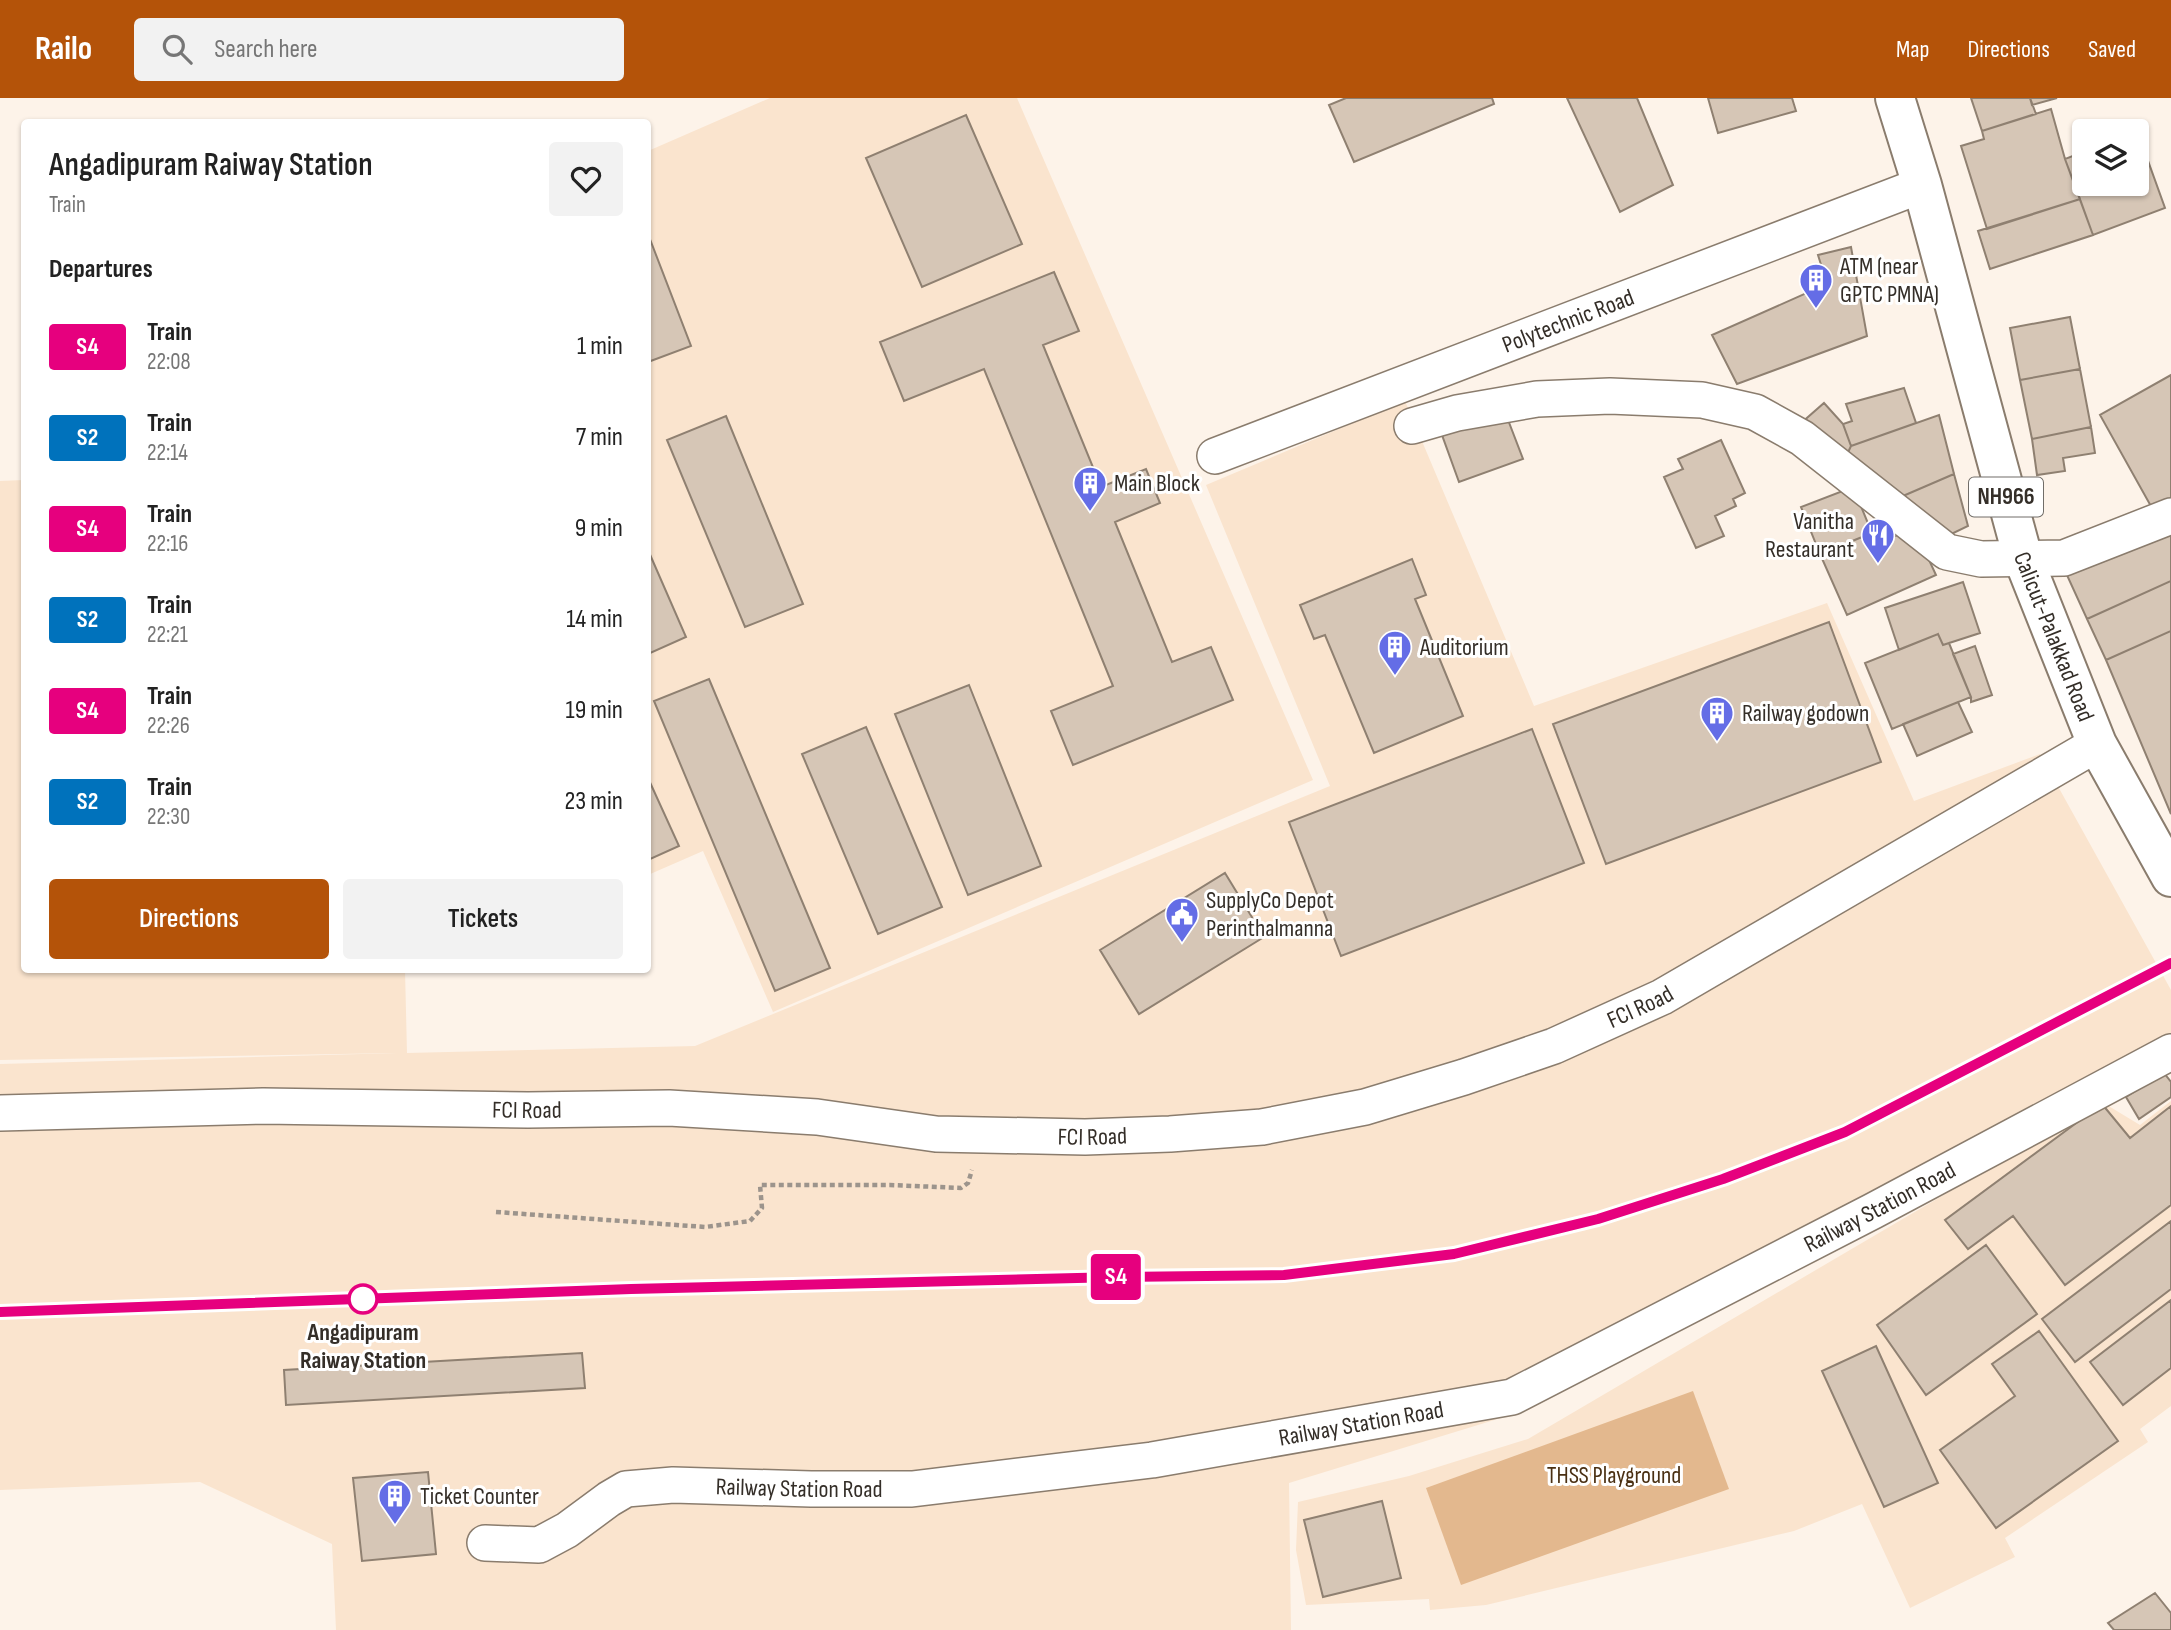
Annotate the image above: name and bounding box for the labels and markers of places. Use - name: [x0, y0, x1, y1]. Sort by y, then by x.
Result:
- place label: ATM (near GPTC PMNA): [1839, 252, 1939, 309]
- building icon: ATM (near GPTC PMNA): [1797, 261, 1835, 310]
- building icon: Main Block: [1071, 464, 1109, 513]
- place label: Main Block: [1114, 469, 1200, 498]
- place label: Vanitha Restaurant: [1765, 507, 1854, 564]
- restaurant icon: Vanitha Restaurant: [1859, 516, 1897, 565]
- building icon: Auditorium: [1376, 628, 1414, 677]
- place label: Auditorium: [1419, 633, 1509, 662]
- building icon: Railway godown: [1698, 694, 1736, 743]
- place label: Railway godown: [1742, 699, 1869, 728]
- place label: SupplyCo Depot Perinthalmanna: [1206, 886, 1334, 943]
- public building icon: SupplyCo Depot Perinthalmanna: [1163, 895, 1201, 944]
- marker: Angadipuram Raiway Station: [348, 1284, 378, 1314]
- place label: Angadipuram Raiway Station: [300, 1318, 426, 1375]
- building icon: Ticket Counter: [376, 1477, 414, 1526]
- place label: Ticket Counter: [420, 1482, 539, 1511]

